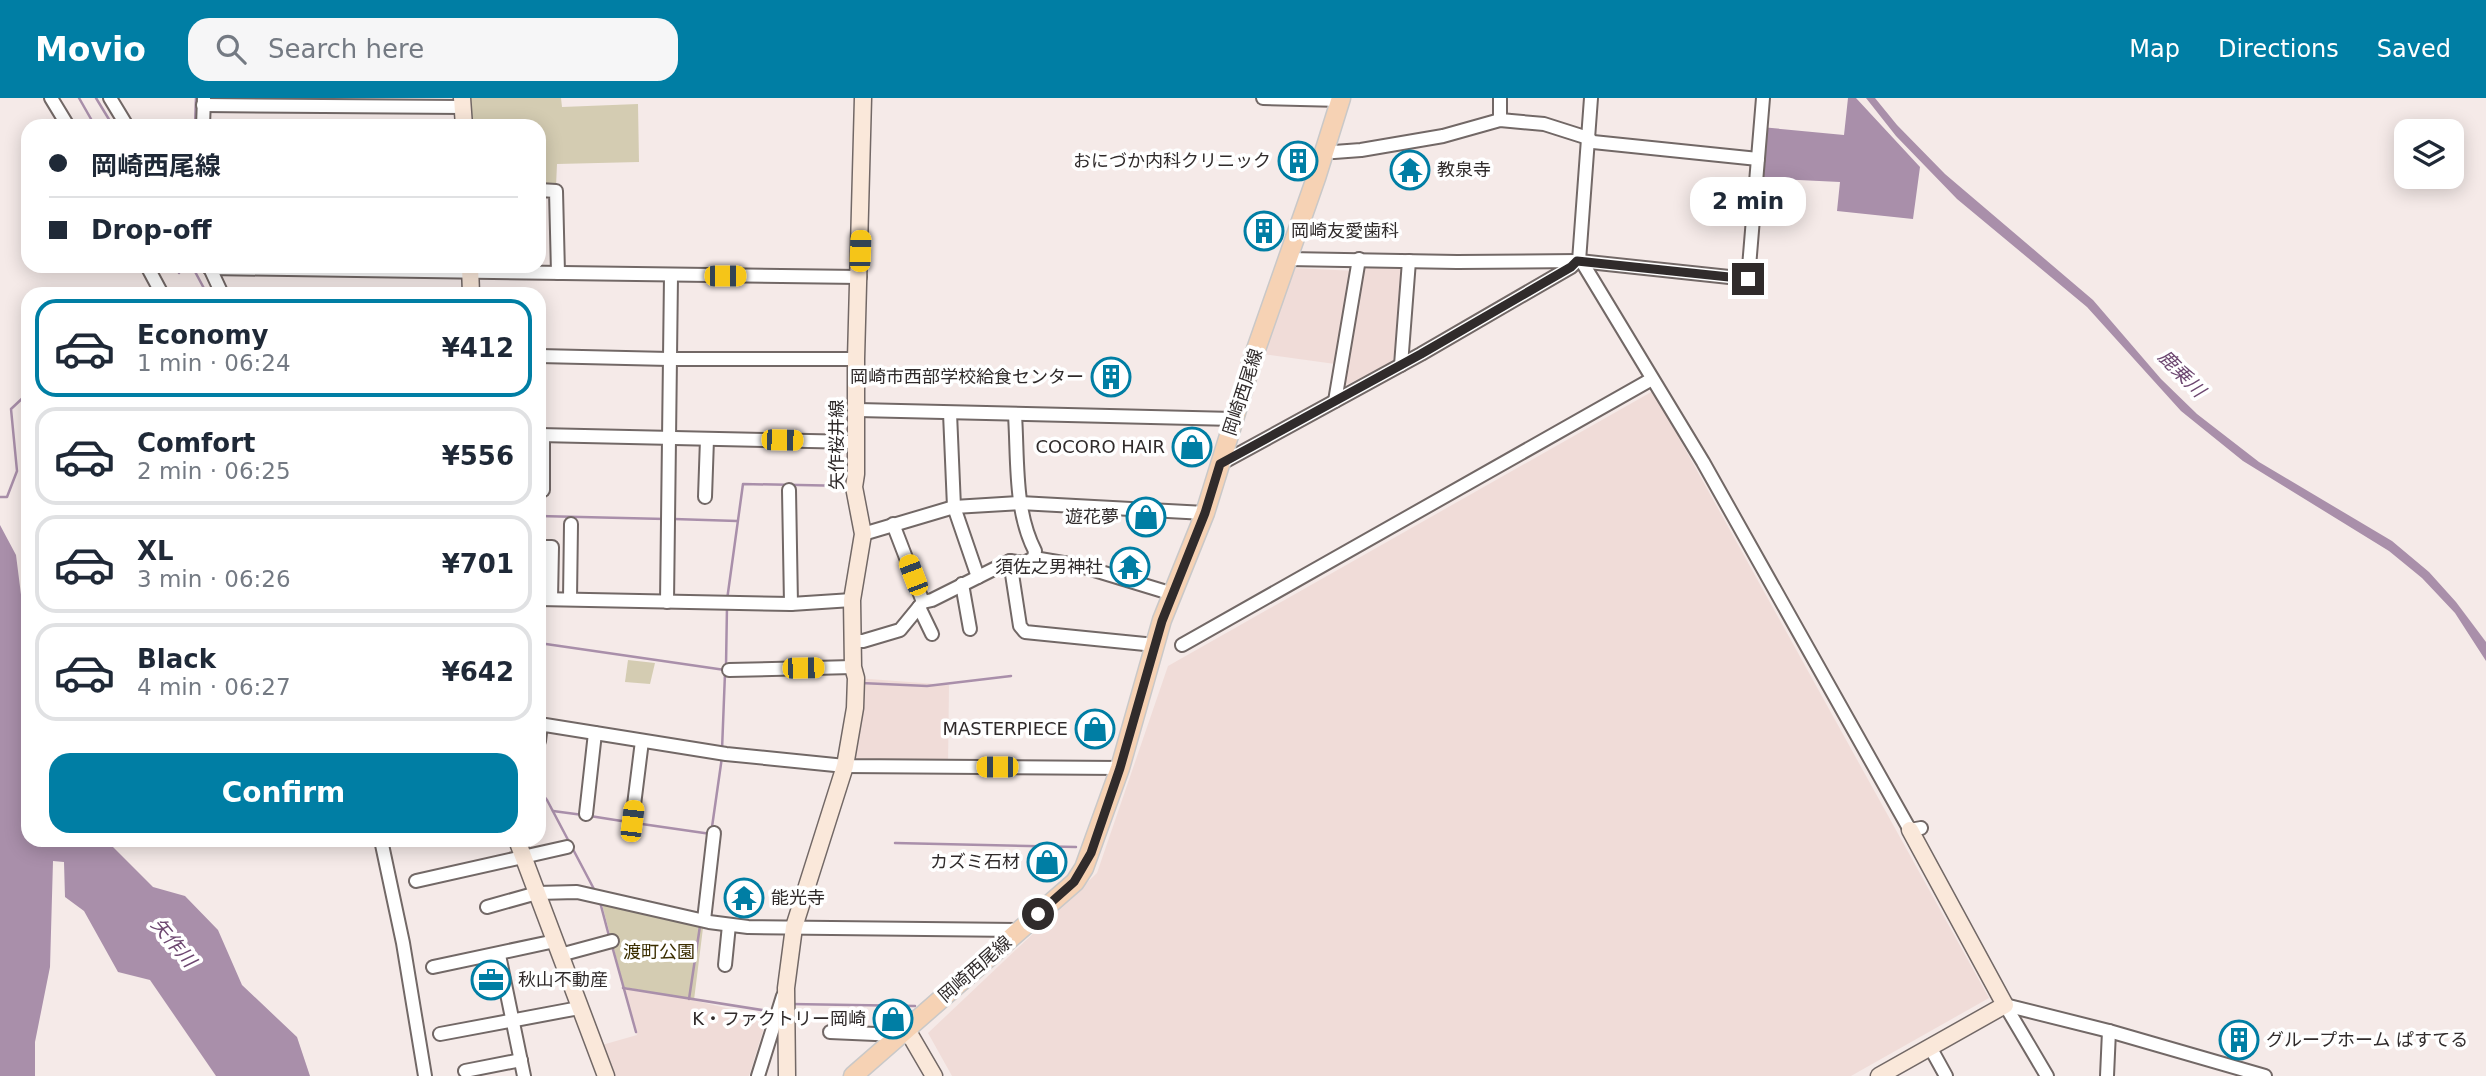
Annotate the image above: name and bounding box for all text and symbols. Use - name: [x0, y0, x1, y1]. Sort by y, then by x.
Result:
- search box: [188, 18, 678, 81]
- text: Movio: [35, 30, 146, 69]
- icon: search: [212, 30, 250, 68]
- text: Search here: [268, 34, 424, 64]
- text: Map: [2129, 35, 2180, 63]
- text: Directions: [2218, 35, 2339, 63]
- text: Saved: [2377, 35, 2451, 63]
- map controls: [2394, 119, 2464, 189]
- button: layers: [2394, 119, 2464, 189]
- building icon: おにづか内科クリニック: [1277, 140, 1319, 182]
- temple icon: 教泉寺: [1389, 149, 1431, 191]
- place label: おにづか内科クリニック: [1073, 150, 1271, 171]
- text: 岡崎西尾線: [91, 151, 221, 181]
- place label: 教泉寺: [1437, 159, 1491, 180]
- callout: 2 min: [1690, 178, 1806, 226]
- text: 2 min: [1712, 188, 1784, 214]
- building icon: 岡崎友愛歯科: [1243, 210, 1285, 252]
- text: Drop-off: [91, 215, 212, 245]
- place label: 岡崎友愛歯科: [1291, 220, 1399, 241]
- car: [849, 230, 872, 272]
- route end: [1732, 263, 1764, 295]
- car: [705, 266, 747, 287]
- icon: car: [53, 317, 116, 380]
- text: Economy: [137, 320, 268, 350]
- text: ¥412: [442, 333, 514, 363]
- water label: 鹿乗川: [2154, 345, 2211, 402]
- street label: 岡崎西尾線: [1219, 346, 1266, 438]
- text: 1 min · 06:24: [137, 350, 291, 376]
- building icon: 岡崎市西部学校給食センター: [1090, 356, 1132, 398]
- place label: 岡崎市西部学校給食センター: [850, 366, 1084, 387]
- street label: 矢作桜井線: [826, 400, 847, 490]
- icon: car: [53, 425, 116, 488]
- shop icon: COCORO HAIR: [1171, 426, 1213, 468]
- text: Comfort: [137, 428, 255, 458]
- car: [761, 429, 804, 451]
- place label: COCORO HAIR: [1035, 436, 1165, 457]
- text: ¥556: [442, 441, 514, 471]
- text: 2 min · 06:25: [137, 458, 291, 484]
- shop icon: 遊花夢: [1125, 496, 1167, 538]
- place label: 遊花夢: [1065, 506, 1119, 527]
- icon: car: [53, 533, 116, 596]
- text: XL: [137, 536, 174, 566]
- temple icon: 須佐之男神社: [1109, 546, 1151, 588]
- text: ¥701: [442, 549, 514, 579]
- car: [896, 552, 931, 598]
- place label: 須佐之男神社: [995, 556, 1103, 577]
- text: 3 min · 06:26: [137, 566, 291, 592]
- icon: car: [53, 641, 116, 704]
- text: Black: [137, 644, 216, 674]
- text: ¥642: [442, 657, 514, 687]
- car: [782, 657, 825, 679]
- text: 4 min · 06:27: [137, 674, 291, 700]
- shop icon: MASTERPIECE: [1074, 708, 1116, 750]
- place label: MASTERPIECE: [942, 718, 1068, 739]
- button: Confirm: [49, 753, 518, 833]
- car: [977, 757, 1019, 778]
- car: [620, 799, 645, 843]
- shop icon: カズミ石材: [1026, 841, 1068, 883]
- place label: カズミ石材: [930, 851, 1020, 872]
- temple icon: 能光寺: [723, 877, 765, 919]
- place label: 能光寺: [771, 887, 825, 908]
- route start: [1022, 898, 1054, 930]
- water label: 矢作川: [147, 913, 202, 972]
- street label: 岡崎西尾線: [934, 931, 1016, 1006]
- park label: 渡町公園: [623, 941, 695, 962]
- office icon: 秋山不動産: [470, 959, 512, 1001]
- place label: 秋山不動産: [518, 969, 608, 990]
- shop icon: K・ファクトリー岡崎: [872, 998, 914, 1040]
- place label: K・ファクトリー岡崎: [692, 1008, 866, 1029]
- building icon: グループホーム ぱすてる: [2218, 1019, 2260, 1061]
- place label: グループホーム ぱすてる: [2266, 1029, 2468, 1050]

